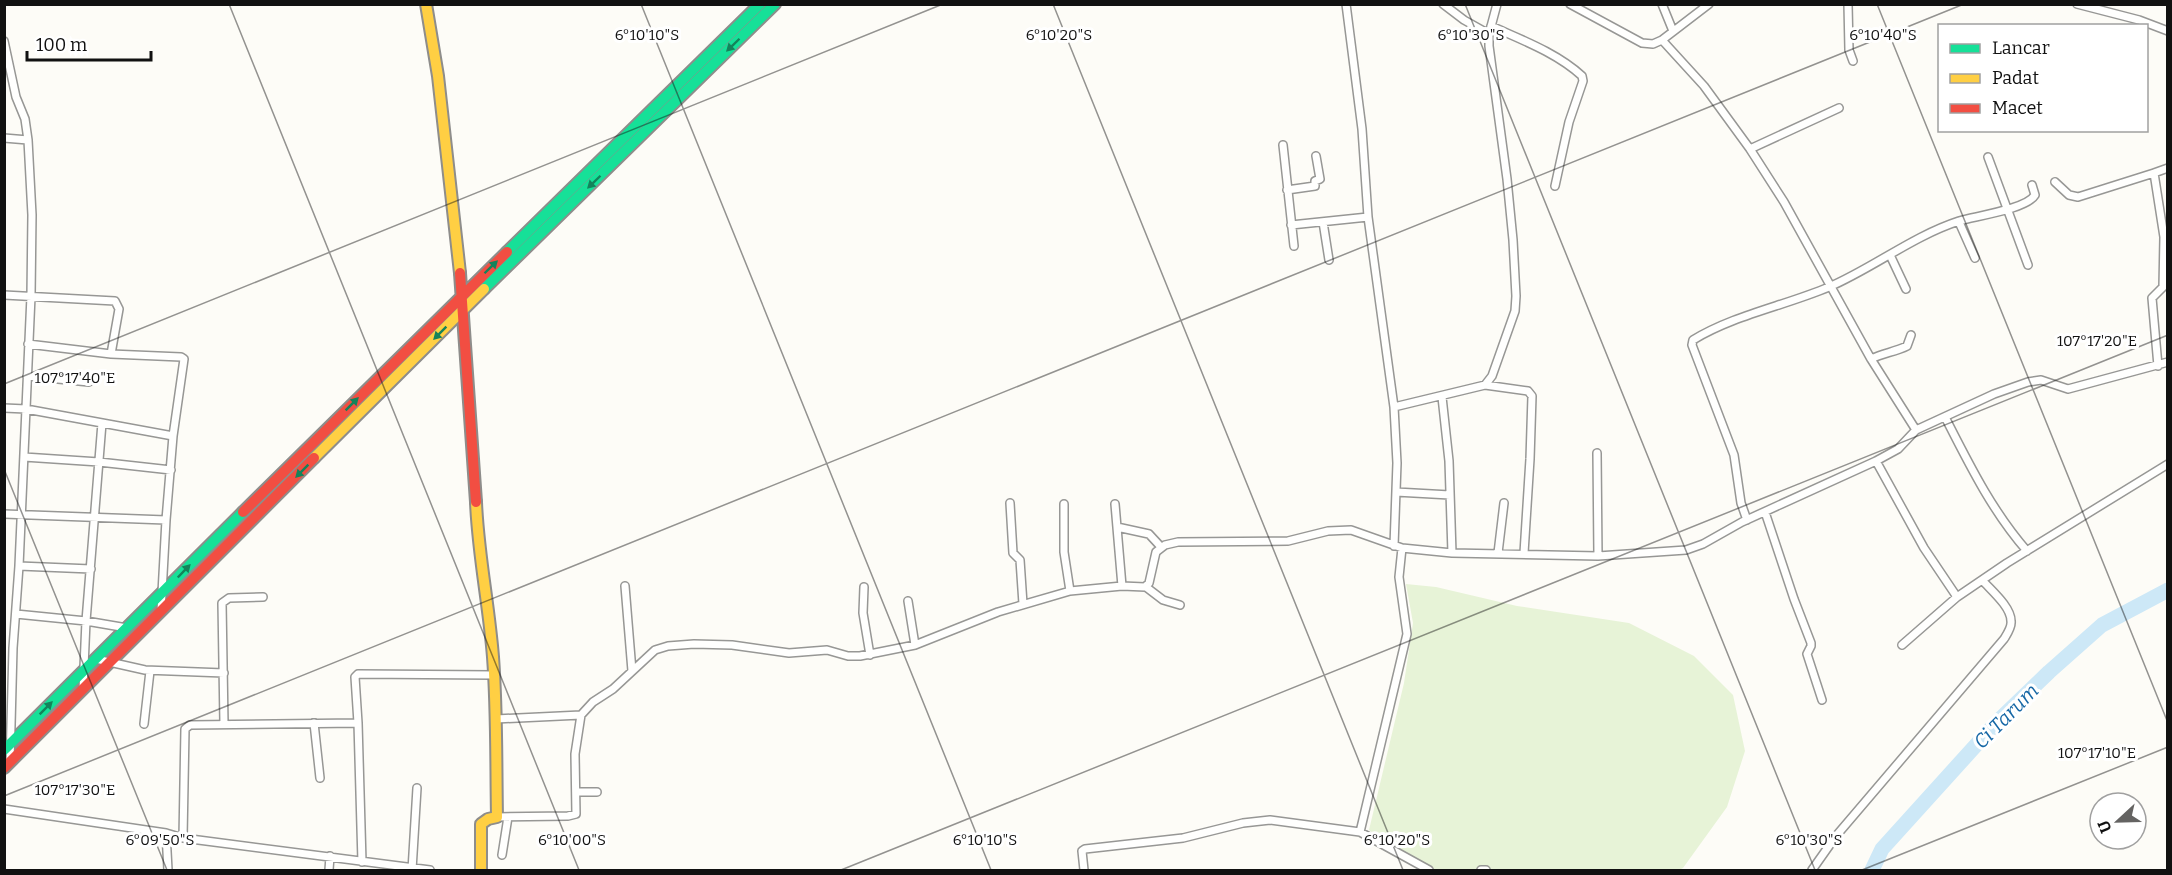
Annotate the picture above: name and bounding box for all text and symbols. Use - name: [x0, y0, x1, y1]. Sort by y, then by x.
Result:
- scale bar: [27, 24, 152, 62]
- legend: [1938, 24, 2148, 132]
- text: 6°10'10"S: [615, 26, 679, 44]
- text: 6°10'20"S: [1026, 26, 1092, 44]
- text: 6°10'30"S: [1437, 26, 1505, 44]
- text: 6°10'40"S: [1849, 26, 1917, 44]
- text: 100 m: [36, 34, 87, 56]
- text: Lancar: [1992, 37, 2050, 59]
- one-way arrow: [727, 38, 741, 52]
- text: Padat: [1992, 67, 2039, 89]
- text: Macet: [1992, 97, 2043, 119]
- one-way arrow: [587, 174, 601, 188]
- one-way arrow: [483, 260, 498, 274]
- one-way arrow: [433, 326, 447, 340]
- text: 107°17'20"E: [2057, 332, 2137, 350]
- text: 107°17'40"E: [35, 369, 115, 387]
- one-way arrow: [345, 397, 359, 411]
- one-way arrow: [294, 464, 309, 478]
- one-way arrow: [177, 565, 191, 579]
- water label: Ci Tarum: [1969, 679, 2043, 753]
- one-way arrow: [38, 702, 52, 716]
- text: 107°17'10"E: [2058, 744, 2136, 762]
- text: 107°17'30"E: [35, 781, 115, 799]
- north arrow: [2088, 791, 2148, 851]
- text: U: [2093, 817, 2116, 835]
- text: 6°09'50"S: [125, 831, 195, 849]
- text: 6°10'00"S: [538, 831, 606, 849]
- text: 6°10'10"S: [953, 831, 1017, 849]
- text: 6°10'20"S: [1364, 831, 1430, 849]
- text: 6°10'30"S: [1775, 831, 1843, 849]

